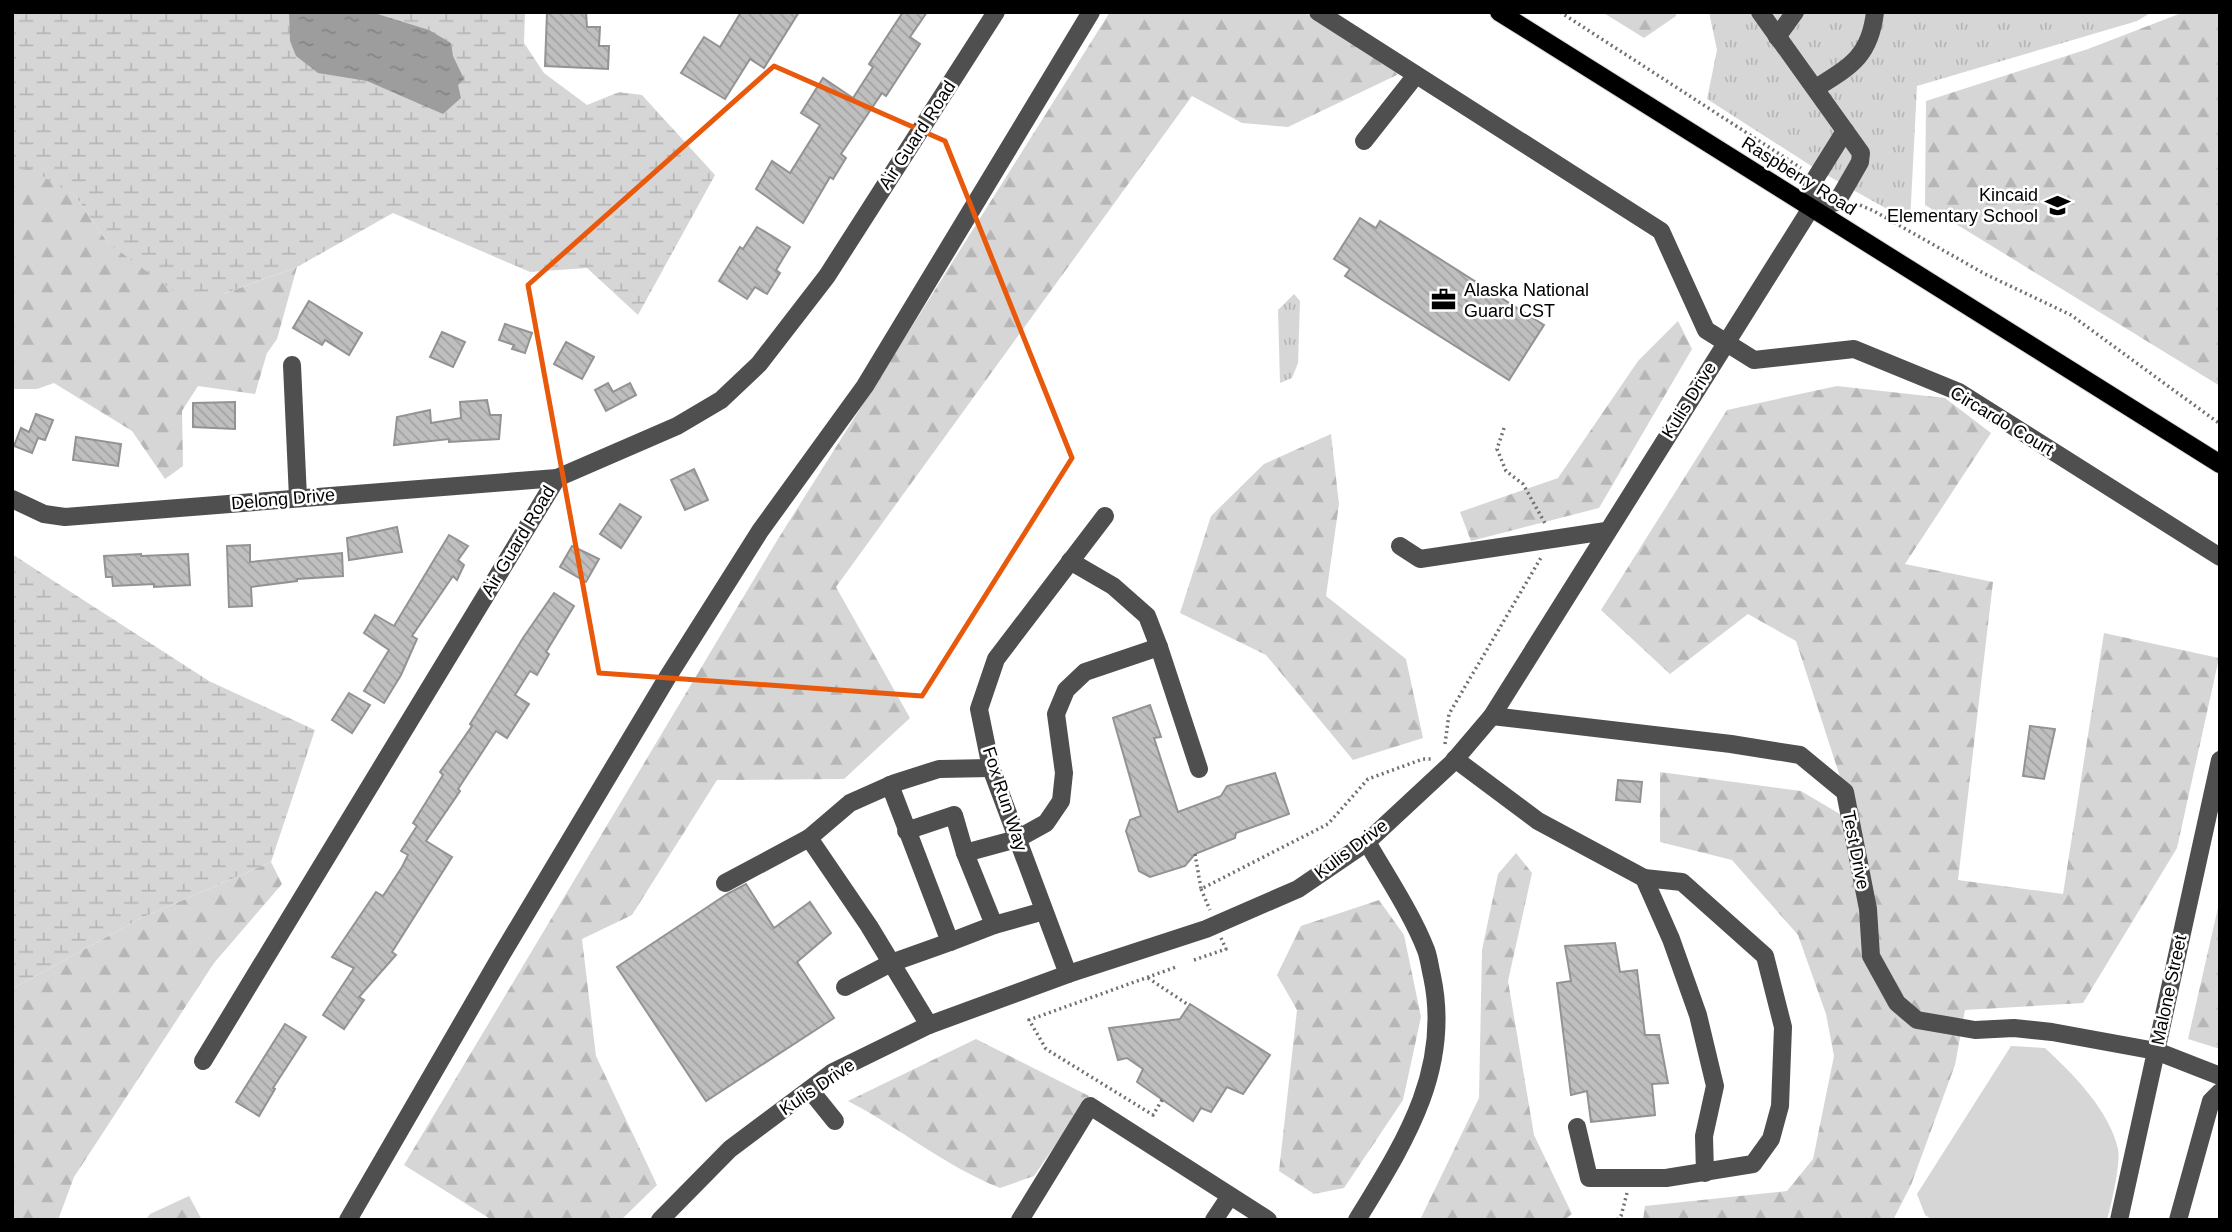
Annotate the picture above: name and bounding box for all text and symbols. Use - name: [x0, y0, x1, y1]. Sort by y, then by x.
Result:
- street label: Air Guard Road: [875, 77, 959, 193]
- street label: Raspberry Road: [1738, 133, 1860, 219]
- place label: Kincaid Elementary School: [1887, 185, 2038, 226]
- school or university icon: Kincaid Elementary School: [2044, 191, 2072, 219]
- place label: Alaska National Guard CST: [1464, 280, 1589, 321]
- office icon: Alaska National Guard CST: [1430, 286, 1458, 314]
- street label: Kulis Drive: [1658, 358, 1720, 442]
- street label: Circardo Court: [1947, 382, 2057, 460]
- street label: Air Guard Road: [477, 482, 559, 600]
- street label: Delong Drive: [230, 485, 336, 513]
- street label: Fox Run Way: [979, 744, 1031, 854]
- street label: Test Drive: [1839, 809, 1873, 891]
- street label: Kulis Drive: [1311, 815, 1391, 883]
- street label: Malone Street: [2148, 933, 2190, 1047]
- street label: Kulis Drive: [776, 1055, 858, 1119]

